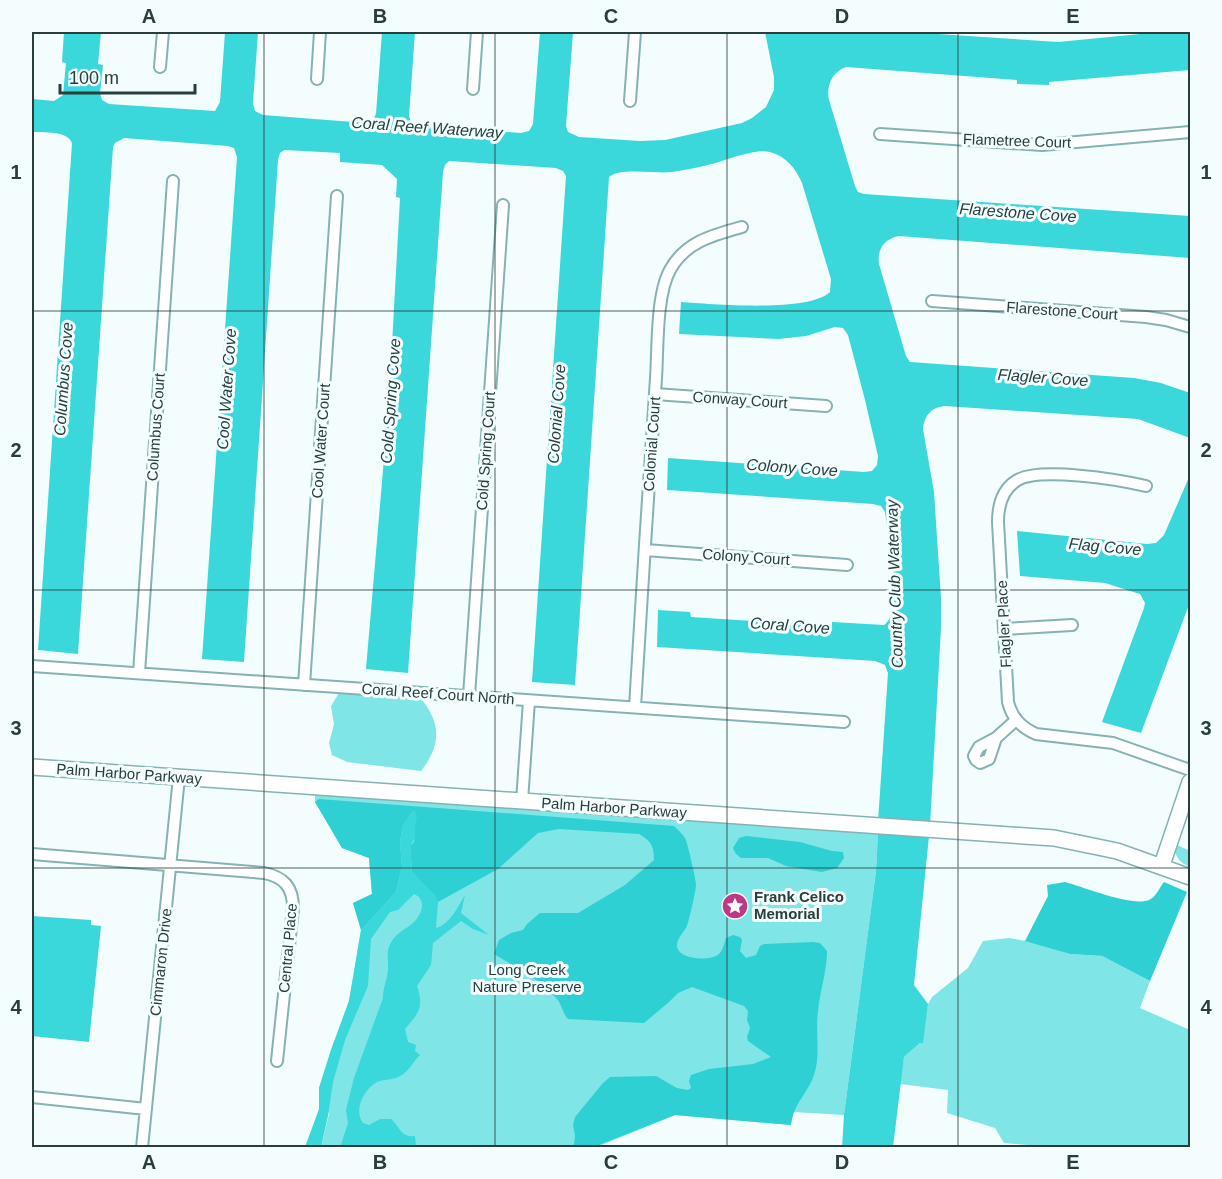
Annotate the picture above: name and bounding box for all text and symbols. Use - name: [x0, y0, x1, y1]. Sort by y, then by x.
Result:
- text: A: [142, 5, 156, 27]
- text: B: [373, 5, 387, 27]
- text: C: [604, 5, 618, 27]
- text: D: [835, 5, 849, 27]
- text: E: [1066, 5, 1080, 27]
- scale bar: [60, 57, 195, 95]
- text: 100 m: [69, 68, 119, 88]
- water label: Coral Reef Waterway: [351, 114, 504, 141]
- street label: Flametree Court: [963, 130, 1072, 151]
- text: 1: [10, 161, 22, 183]
- text: 1: [1200, 161, 1212, 183]
- water label: Flarestone Cove: [959, 200, 1077, 225]
- street label: Flarestone Court: [1006, 298, 1119, 323]
- water label: Columbus Cove: [51, 322, 76, 436]
- water label: Cool Water Cove: [214, 328, 239, 450]
- water label: Cold Spring Cove: [378, 338, 403, 464]
- water label: Colonial Cove: [545, 364, 568, 464]
- water label: Flagler Cove: [997, 366, 1089, 389]
- street label: Columbus Court: [143, 371, 168, 482]
- street label: Cool Water Court: [308, 382, 333, 499]
- street label: Conway Court: [692, 388, 789, 411]
- street label: Cold Spring Court: [473, 390, 498, 511]
- street label: Colonial Court: [640, 395, 663, 492]
- text: 2: [10, 439, 22, 461]
- text: 2: [1200, 439, 1212, 461]
- water label: Colony Cove: [746, 456, 838, 479]
- water label: Country Club Waterway: [883, 498, 906, 669]
- water label: Flag Cove: [1068, 535, 1142, 558]
- street label: Colony Court: [702, 545, 791, 568]
- street label: Flagler Place: [993, 580, 1014, 668]
- water label: Coral Cove: [749, 614, 831, 637]
- street label: Coral Reef Court North: [361, 680, 515, 707]
- text: 3: [10, 717, 22, 739]
- text: 3: [1200, 717, 1212, 739]
- street label: Palm Harbor Parkway: [56, 760, 203, 787]
- street label: Palm Harbor Parkway: [541, 794, 688, 821]
- place label: Frank Celico Memorial: [754, 888, 844, 922]
- place icon: Frank Celico Memorial: [720, 891, 750, 921]
- street label: Central Place: [275, 902, 300, 994]
- street label: Cimmaron Drive: [146, 907, 175, 1017]
- park label: Long Creek Nature Preserve: [472, 961, 582, 995]
- text: 4: [10, 996, 22, 1018]
- text: 4: [1200, 996, 1212, 1018]
- text: A: [142, 1151, 156, 1173]
- text: B: [373, 1151, 387, 1173]
- text: C: [604, 1151, 618, 1173]
- text: D: [835, 1151, 849, 1173]
- text: E: [1066, 1151, 1080, 1173]

